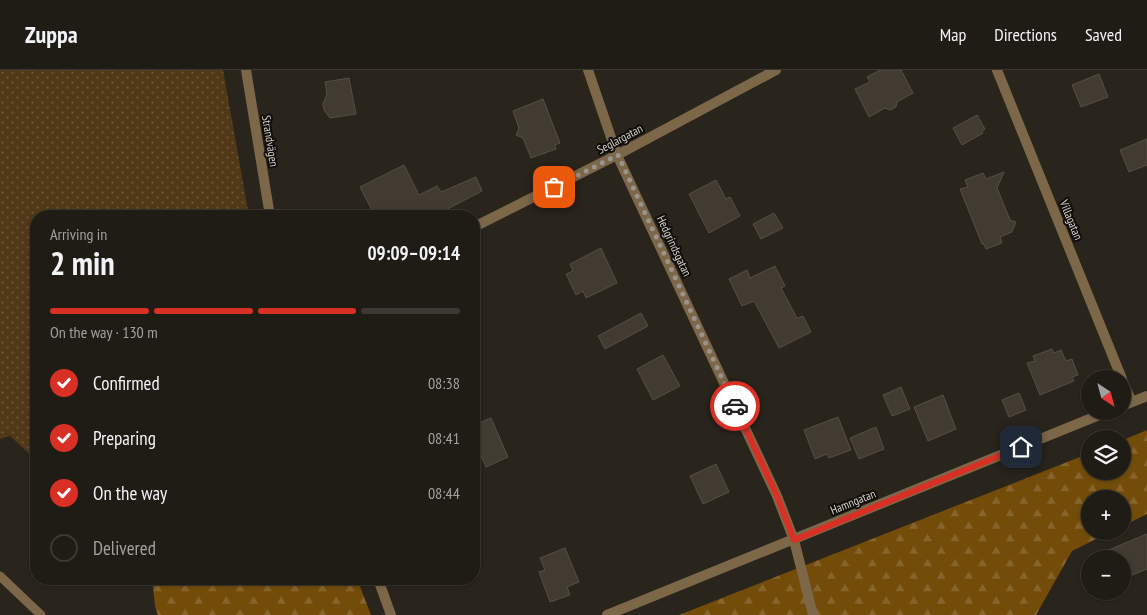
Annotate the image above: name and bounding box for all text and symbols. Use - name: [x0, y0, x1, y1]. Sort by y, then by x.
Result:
- text: Zuppa: [25, 19, 78, 50]
- text: Map: [940, 23, 966, 46]
- text: Directions: [994, 23, 1057, 46]
- text: Saved: [1085, 23, 1122, 46]
- street label: Strandvägen: [259, 114, 282, 168]
- street label: Seglargatan: [594, 120, 645, 157]
- pin: [533, 166, 575, 208]
- icon: bag: [540, 173, 568, 201]
- street label: Villagatan: [1056, 197, 1086, 242]
- street label: Hedgrindsgatan: [654, 213, 695, 279]
- text: Arriving in: [50, 224, 107, 244]
- text: 09:09–09:14: [367, 241, 460, 265]
- text: 2 min: [50, 242, 115, 284]
- text: On the way · 130 m: [50, 322, 158, 342]
- icon: check: [50, 369, 78, 397]
- north arrow: [1081, 370, 1131, 420]
- map controls: [1081, 370, 1131, 600]
- text: Confirmed: [93, 371, 160, 395]
- text: 08:38: [428, 373, 460, 393]
- courier: [710, 381, 760, 431]
- icon: car: [721, 392, 749, 420]
- icon: check: [50, 424, 78, 452]
- text: Preparing: [93, 426, 156, 450]
- pin: [1000, 426, 1042, 468]
- text: 08:41: [428, 428, 460, 448]
- button: layers: [1081, 430, 1131, 480]
- icon: home: [1007, 433, 1035, 461]
- icon: check: [50, 479, 78, 507]
- text: On the way: [93, 481, 167, 505]
- text: 08:44: [428, 483, 460, 503]
- street label: Hamngatan: [828, 486, 878, 517]
- button: +: [1081, 490, 1131, 540]
- text: Delivered: [93, 536, 156, 560]
- button: −: [1081, 550, 1131, 600]

